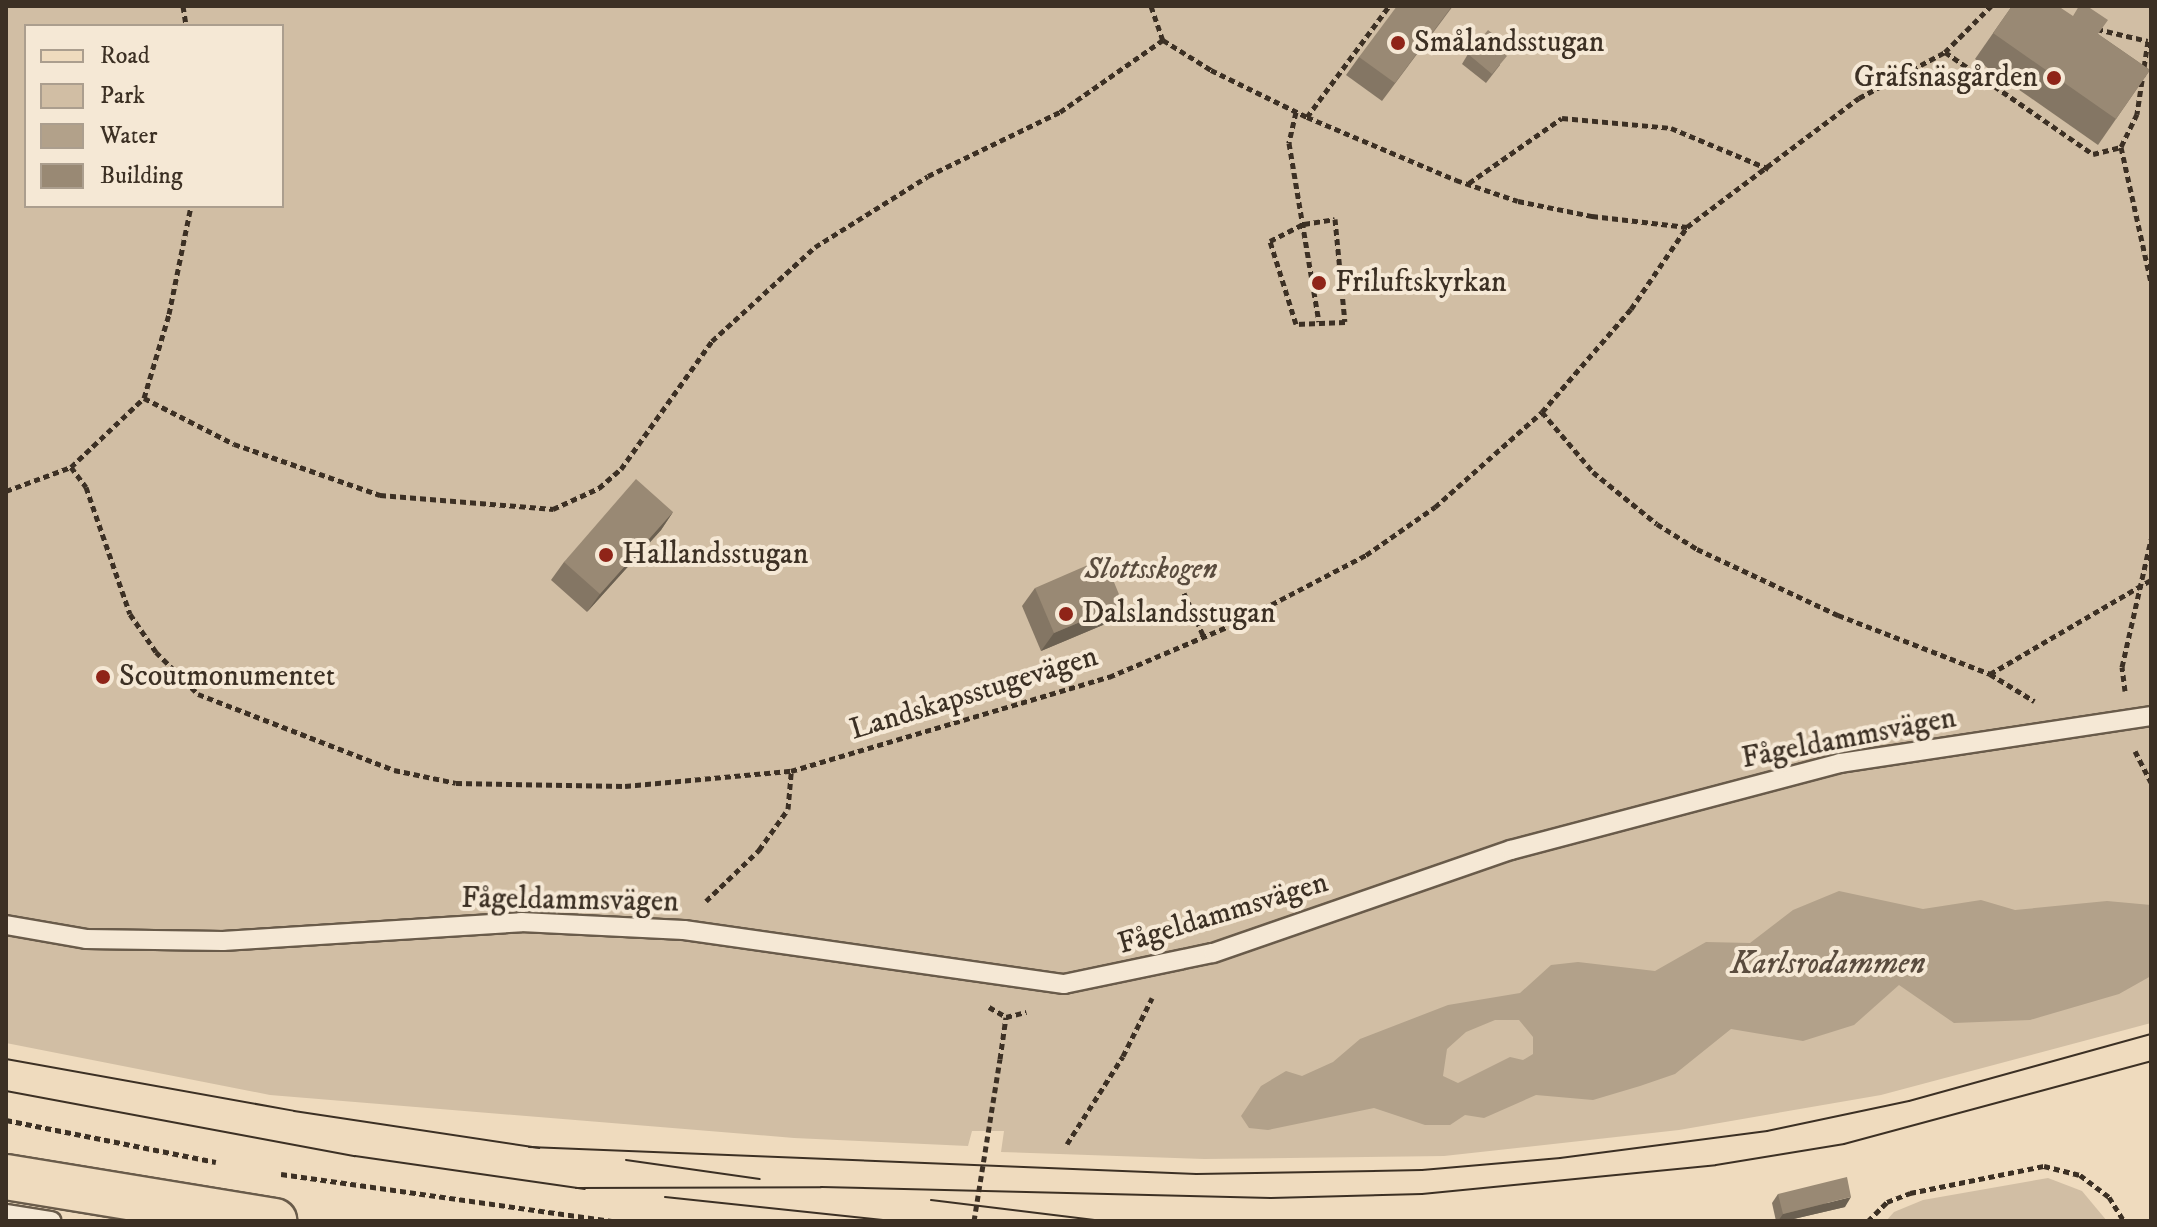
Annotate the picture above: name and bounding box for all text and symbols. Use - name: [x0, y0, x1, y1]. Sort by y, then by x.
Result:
- legend: [24, 24, 284, 208]
- place label: Smålandsstugan: [1414, 25, 1604, 61]
- marker: Smålandsstugan: [1389, 34, 1407, 52]
- text: Road: [100, 41, 150, 71]
- place label: Gräfsnäsgården: [1854, 60, 2038, 96]
- marker: Gräfsnäsgården: [2045, 69, 2063, 87]
- text: Park: [100, 81, 145, 111]
- text: Water: [100, 121, 157, 151]
- text: Building: [100, 161, 183, 191]
- place label: Friluftskyrkan: [1335, 265, 1507, 301]
- marker: Friluftskyrkan: [1310, 274, 1328, 292]
- place label: Hallandsstugan: [622, 537, 808, 573]
- marker: Hallandsstugan: [597, 546, 615, 564]
- park label: Slottsskogen: [1085, 552, 1217, 588]
- place label: Dalslandsstugan: [1082, 596, 1276, 632]
- marker: Dalslandsstugan: [1057, 605, 1075, 623]
- street label: Landskapsstugevägen: [846, 639, 1102, 749]
- place label: Scoutmonumentet: [119, 659, 335, 695]
- marker: Scoutmonumentet: [94, 668, 112, 686]
- street label: Fågeldammsvägen: [1739, 701, 1959, 777]
- street label: Fågeldammsvägen: [1114, 865, 1332, 963]
- street label: Fågeldammsvägen: [461, 881, 679, 921]
- water label: Karlsrodammen: [1731, 945, 1925, 983]

